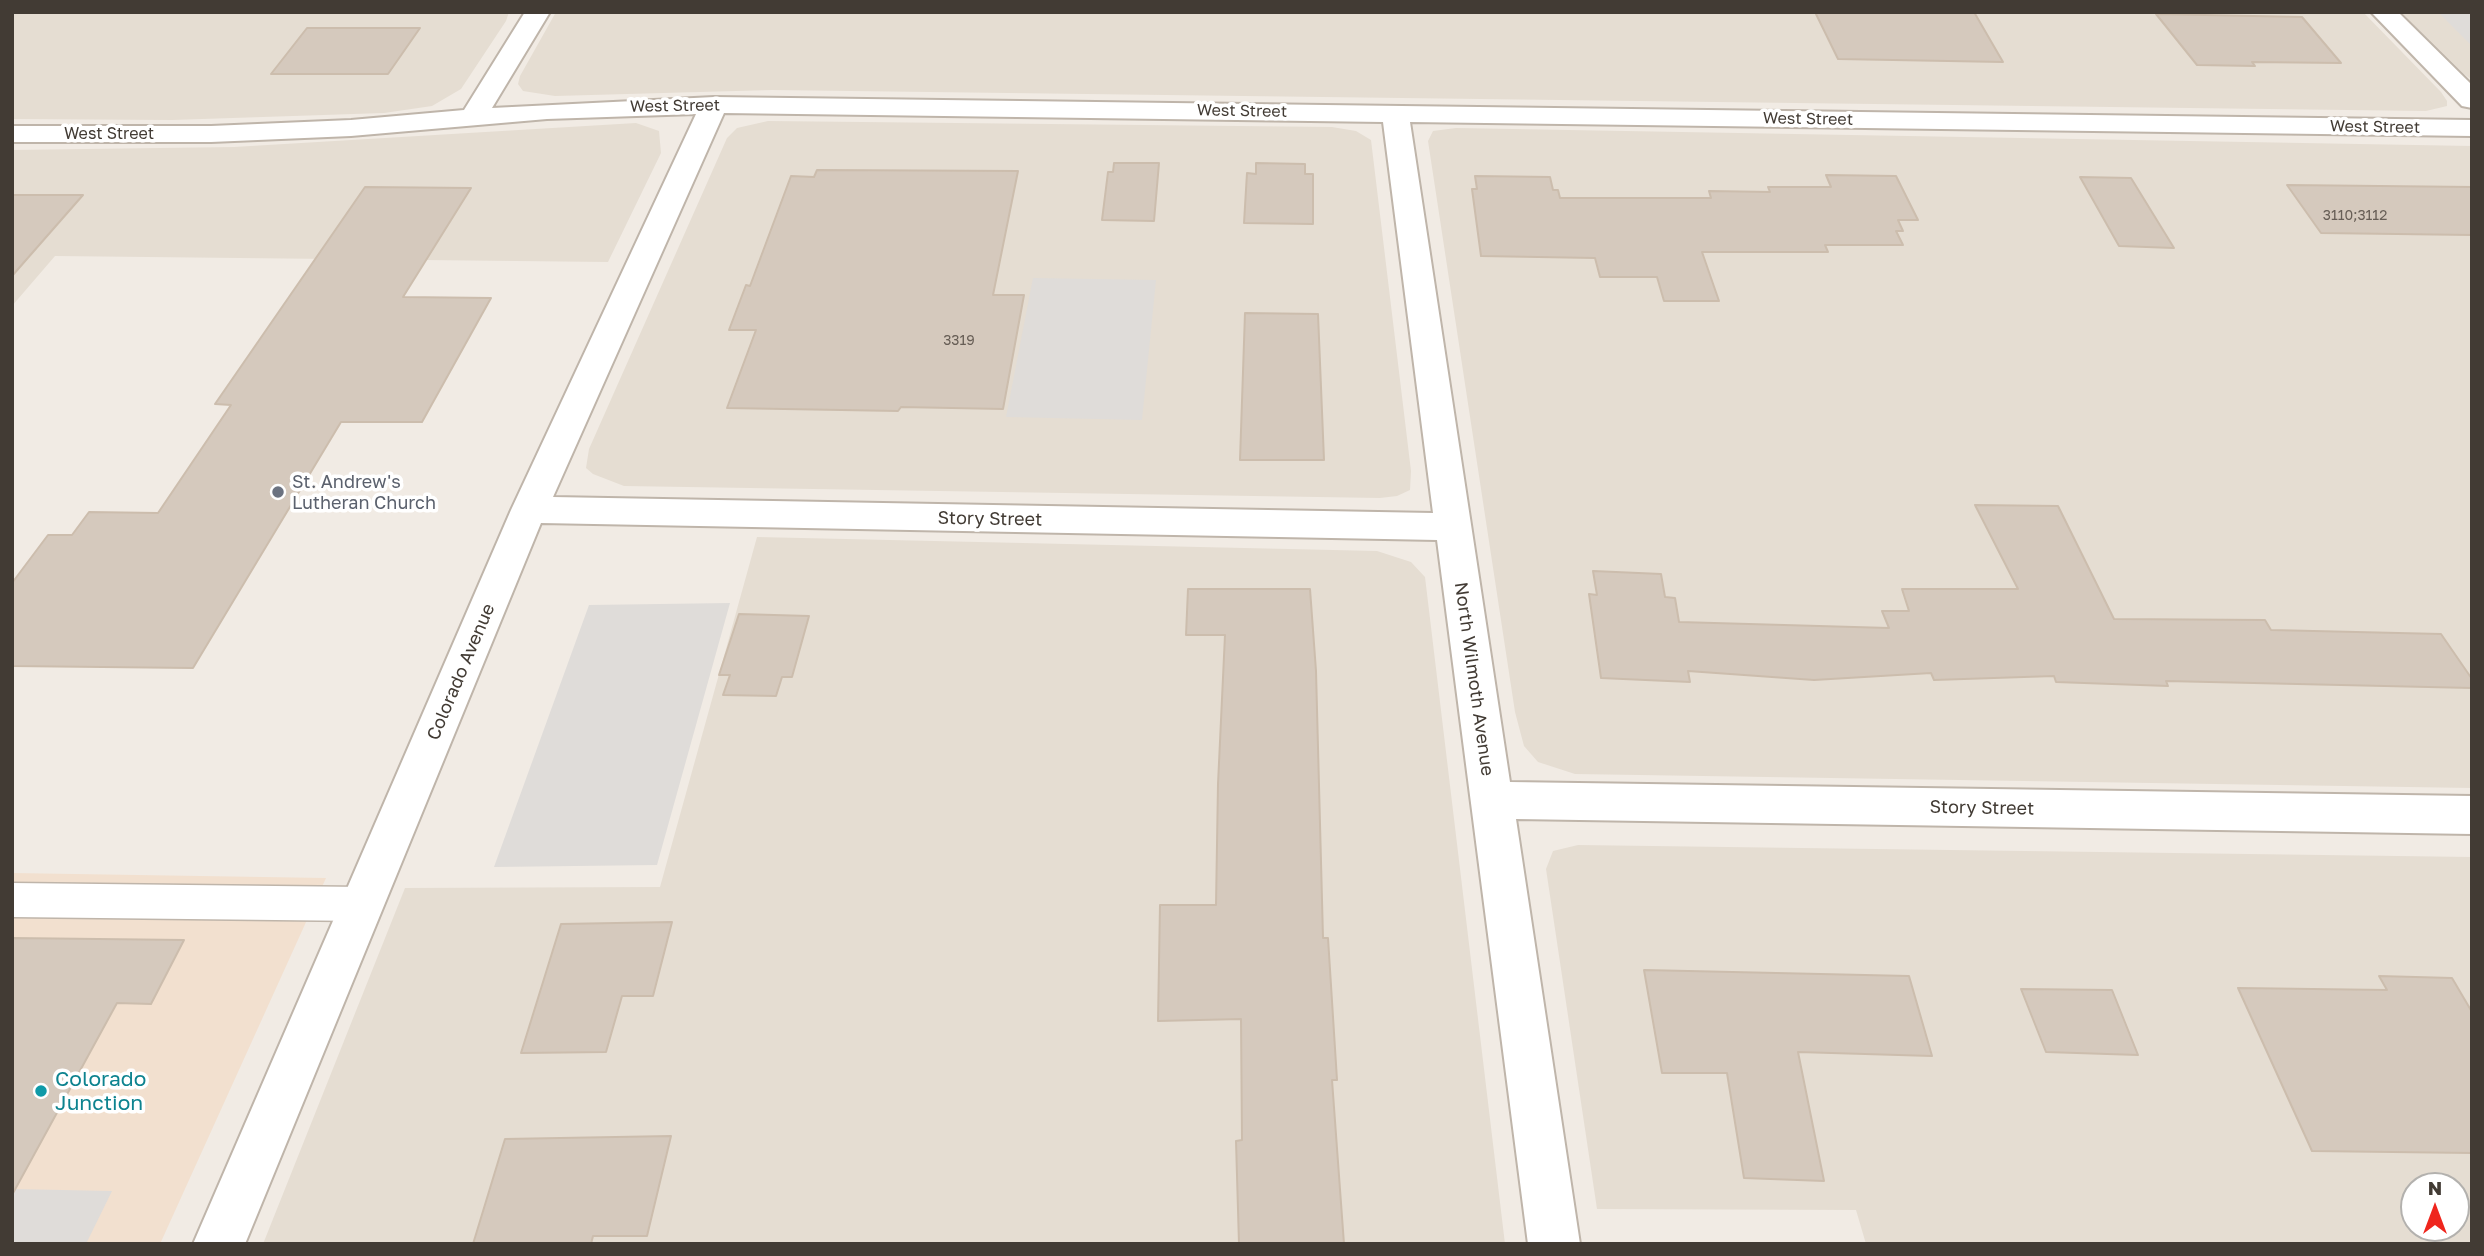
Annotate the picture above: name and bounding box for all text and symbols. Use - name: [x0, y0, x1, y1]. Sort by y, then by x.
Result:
- street label: West Street: [630, 96, 720, 116]
- street label: West Street: [1197, 101, 1287, 121]
- street label: West Street: [1763, 109, 1853, 129]
- street label: West Street: [2330, 117, 2420, 137]
- street label: West Street: [64, 124, 154, 144]
- house number: 3110;3112: [2323, 208, 2387, 224]
- house number: 3319: [943, 333, 975, 349]
- place label: St. Andrew's Lutheran Church: [292, 471, 436, 514]
- marker: St. Andrew's Lutheran Church: [270, 484, 286, 500]
- street label: Story Street: [938, 507, 1042, 531]
- street label: North Wilmoth Avenue: [1450, 581, 1498, 777]
- street label: Colorado Avenue: [422, 600, 500, 744]
- street label: Story Street: [1930, 796, 2034, 820]
- place label: Colorado Junction: [55, 1066, 146, 1116]
- marker: Colorado Junction: [33, 1083, 49, 1099]
- north arrow: [2400, 1172, 2470, 1242]
- text: N: [2428, 1176, 2442, 1199]

